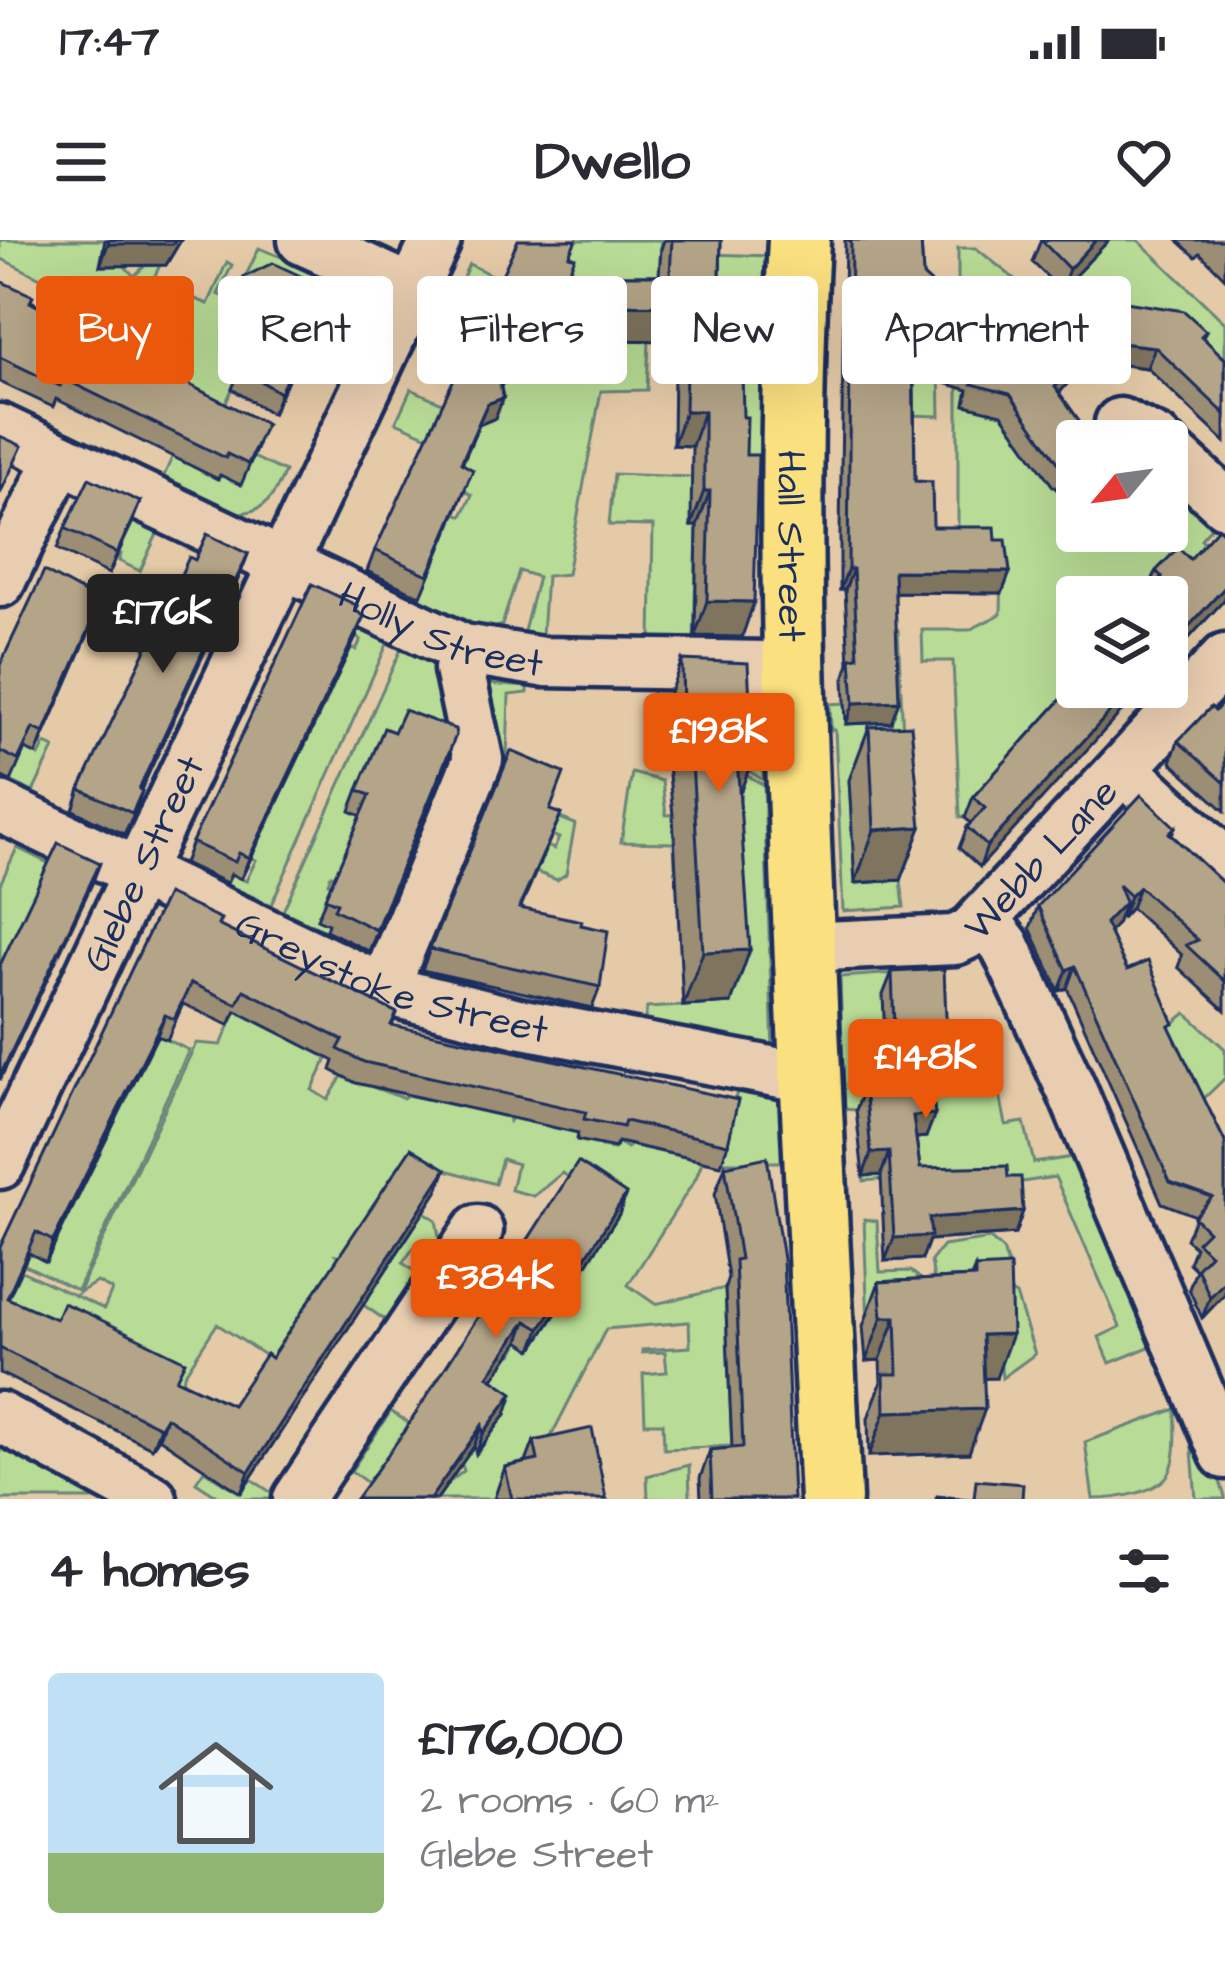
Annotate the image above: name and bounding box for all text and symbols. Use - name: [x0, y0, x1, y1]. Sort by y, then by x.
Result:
- text: 17:47: [60, 11, 159, 73]
- text: Dwello: [535, 125, 690, 200]
- icon: menu: [48, 129, 114, 195]
- icon: heart: [1111, 129, 1177, 195]
- chip: Buy: [36, 276, 194, 384]
- chip: Rent: [218, 276, 393, 384]
- chip: Filters: [417, 276, 627, 384]
- chip: New: [651, 276, 818, 384]
- chip: Apartment: [842, 276, 1131, 384]
- north arrow: [1056, 420, 1188, 552]
- map controls: [1056, 420, 1188, 708]
- street label: Hall Street: [762, 450, 818, 643]
- street label: Holly Street: [329, 570, 547, 692]
- pin: £176K: [79, 574, 247, 676]
- button: layers: [1056, 576, 1188, 708]
- text: £176K: [114, 586, 212, 640]
- pin: £198K: [635, 693, 803, 795]
- text: £198K: [670, 705, 768, 759]
- street label: Glebe Street: [71, 747, 219, 981]
- street label: Webb Lane: [952, 767, 1131, 953]
- street label: Greystoke Street: [226, 899, 553, 1058]
- pin: £148K: [842, 1019, 1010, 1121]
- text: £148K: [875, 1031, 977, 1085]
- pin: £384K: [412, 1239, 580, 1341]
- text: £384K: [438, 1251, 554, 1305]
- text: 4 homes: [48, 1536, 250, 1607]
- icon: filters: [1111, 1538, 1177, 1604]
- text: £176,000: [420, 1704, 623, 1775]
- icon: home: [144, 1721, 288, 1865]
- text: 2 rooms · 60 m²: [420, 1775, 720, 1829]
- text: Glebe Street: [420, 1829, 653, 1883]

